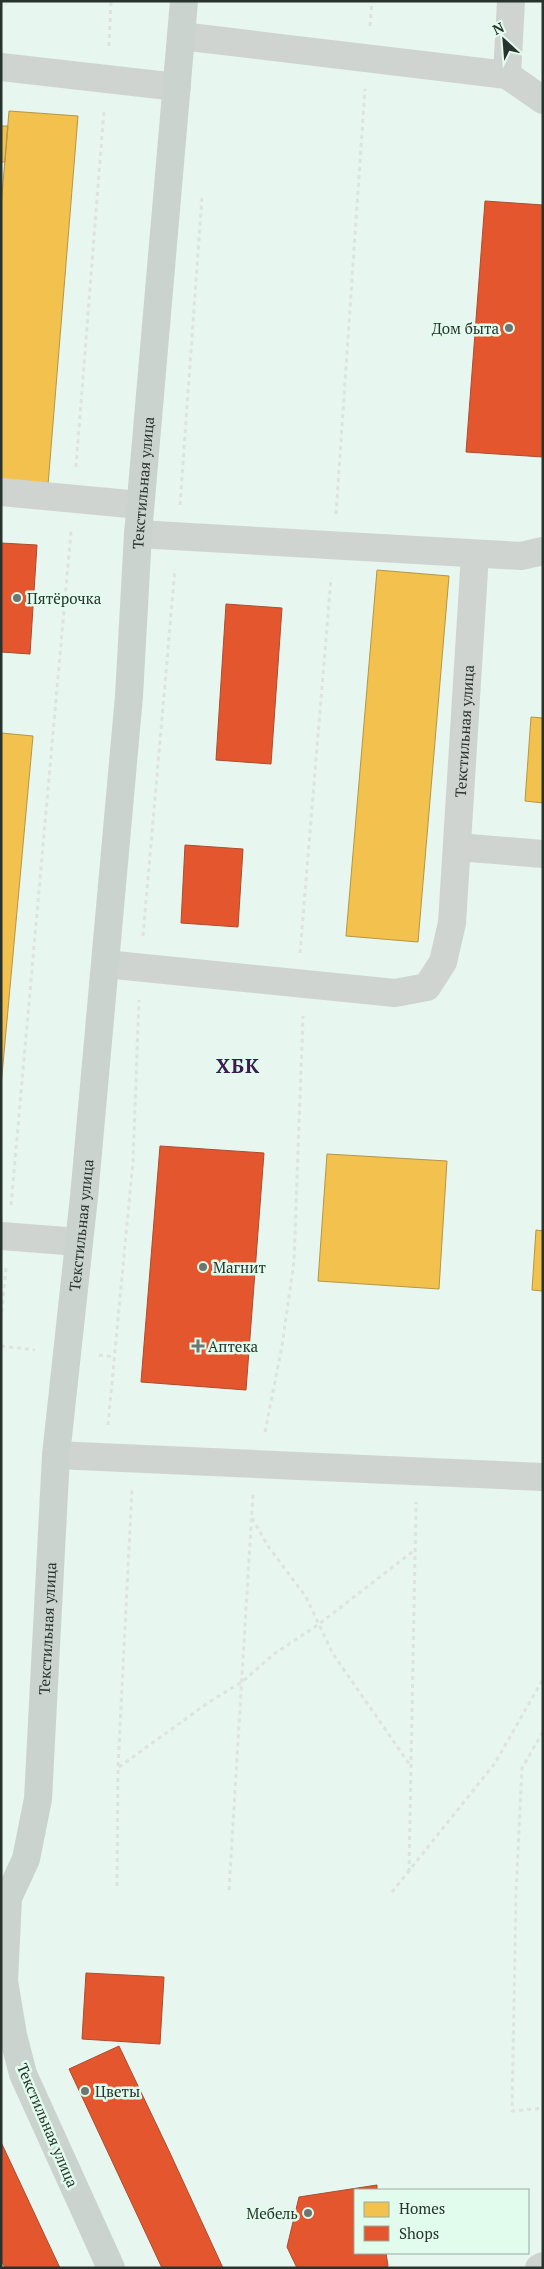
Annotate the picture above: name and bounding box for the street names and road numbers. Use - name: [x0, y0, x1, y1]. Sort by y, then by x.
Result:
- street label: Текстильная улица: [127, 415, 158, 549]
- street label: Текстильная улица: [450, 664, 478, 798]
- street label: Текстильная улица: [64, 1158, 97, 1292]
- street label: Текстильная улица: [33, 1561, 60, 1695]
- street label: Текстильная улица: [13, 2060, 83, 2190]

